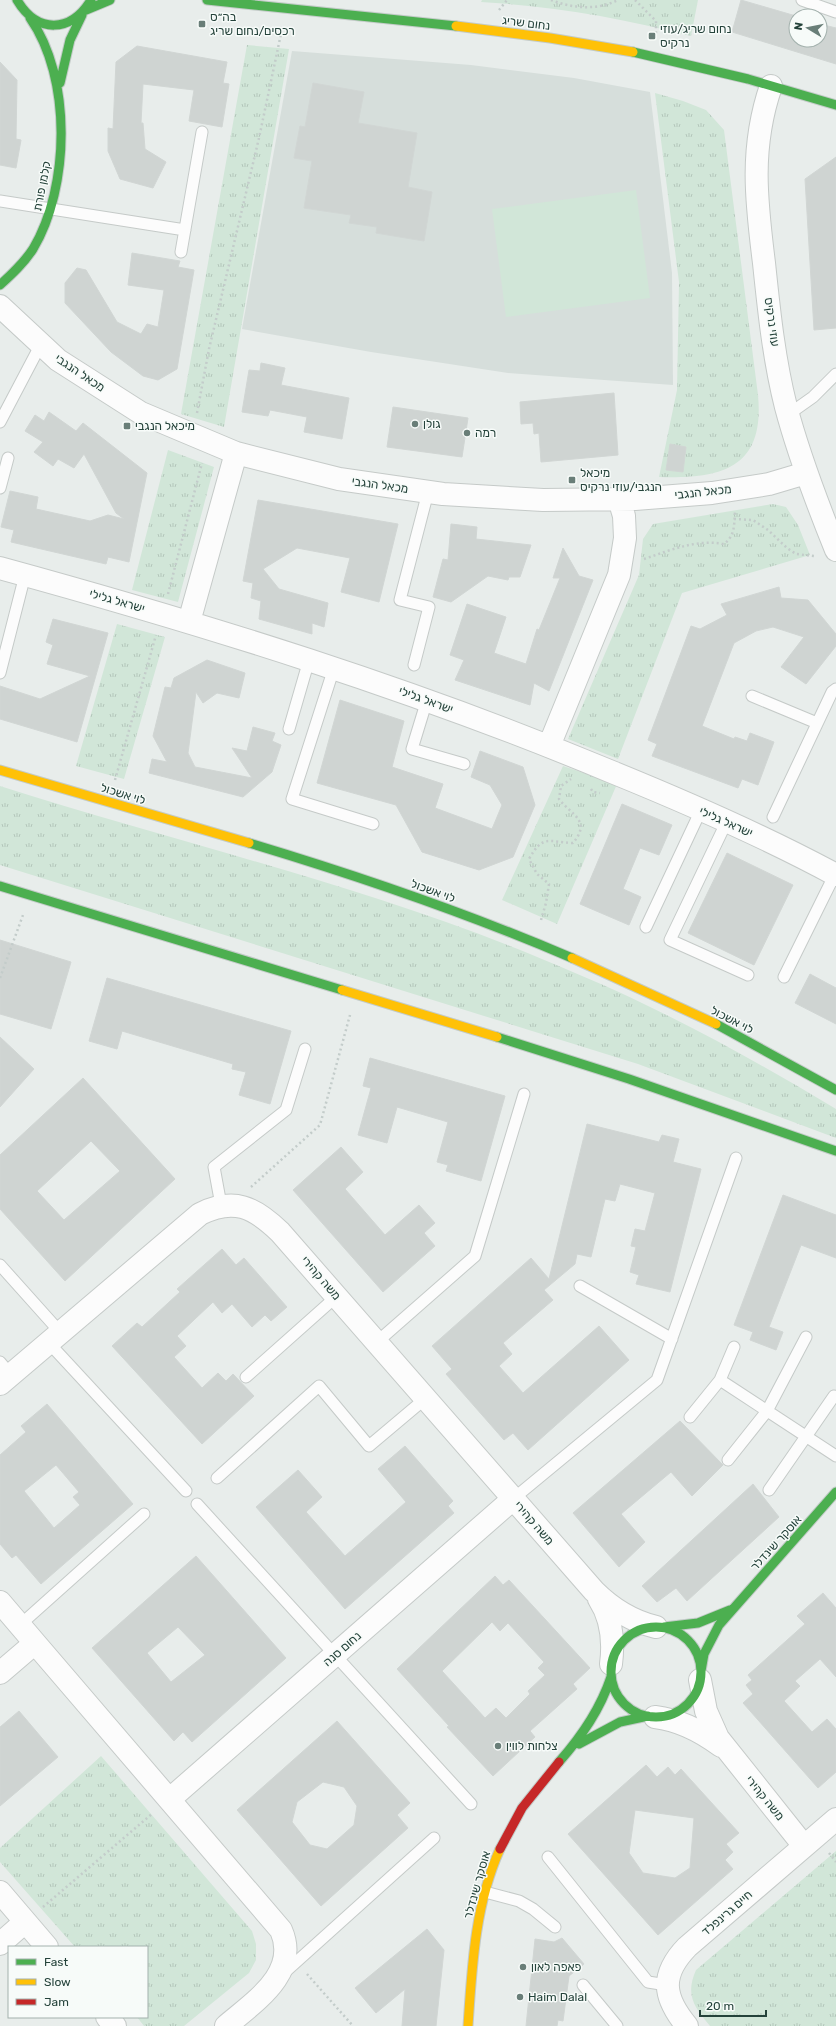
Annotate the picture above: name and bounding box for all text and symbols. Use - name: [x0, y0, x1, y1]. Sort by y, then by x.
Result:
- north arrow: [788, 8, 828, 48]
- place label: בה״ס רכסים/נחום שריג: [210, 10, 295, 38]
- street label: נחום שריג: [501, 13, 551, 33]
- marker: בה״ס רכסים/נחום שריג: [197, 19, 207, 29]
- text: N: [792, 21, 806, 31]
- place label: נחום שריג/עוזי נרקיס: [660, 22, 731, 50]
- marker: נחום שריג/עוזי נרקיס: [647, 31, 657, 41]
- street label: קלמן פורת: [30, 160, 54, 212]
- street label: עוזי נרקיס: [762, 296, 782, 348]
- street label: מכאל הנגבי: [52, 351, 108, 395]
- place label: גולן: [423, 417, 441, 431]
- place label: מיכאל הנגבי: [135, 419, 195, 433]
- marker: גולן: [410, 419, 420, 429]
- marker: מיכאל הנגבי: [122, 421, 132, 431]
- place label: רמה: [475, 426, 496, 440]
- marker: רמה: [462, 428, 472, 438]
- place label: מיכאל הנגבי/עוזי נרקיס: [580, 466, 662, 494]
- street label: מכאל הנגבי: [351, 474, 409, 496]
- marker: מיכאל הנגבי/עוזי נרקיס: [567, 475, 577, 485]
- street label: מכאל הנגבי: [674, 482, 732, 502]
- street label: ישראל גלילי: [88, 586, 146, 616]
- street label: ישראל גלילי: [397, 684, 455, 716]
- street label: לוי אשכול: [99, 780, 147, 808]
- street label: ישראל גלילי: [697, 804, 755, 840]
- street label: לוי אשכול: [409, 876, 457, 906]
- street label: לוי אשכול: [708, 1003, 756, 1037]
- street label: משה קהירי: [298, 1253, 344, 1303]
- street label: משה קהירי: [511, 1498, 557, 1548]
- street label: אוסקר שינדלר: [747, 1512, 805, 1574]
- street label: נחום סנה: [320, 1629, 364, 1669]
- place label: צלחות לווין: [506, 1739, 558, 1753]
- marker: צלחות לווין: [493, 1741, 503, 1751]
- street label: משה קהירי: [743, 1773, 787, 1823]
- street label: אוסקר שינדלר: [461, 1850, 493, 1920]
- street label: חיים גרינפלד: [699, 1887, 755, 1939]
- legend: [8, 1946, 148, 2018]
- text: Fast: [44, 1955, 68, 1969]
- place label: פאפה לאון: [531, 1960, 582, 1974]
- marker: פאפה לאון: [518, 1962, 528, 1972]
- text: Slow: [44, 1975, 71, 1989]
- place label: Haim Dalal: [528, 1990, 587, 2004]
- marker: Haim Dalal: [515, 1992, 525, 2002]
- scale bar: [700, 1992, 766, 2018]
- text: Jam: [44, 1995, 69, 2009]
- text: 20 m: [706, 1999, 734, 2013]

